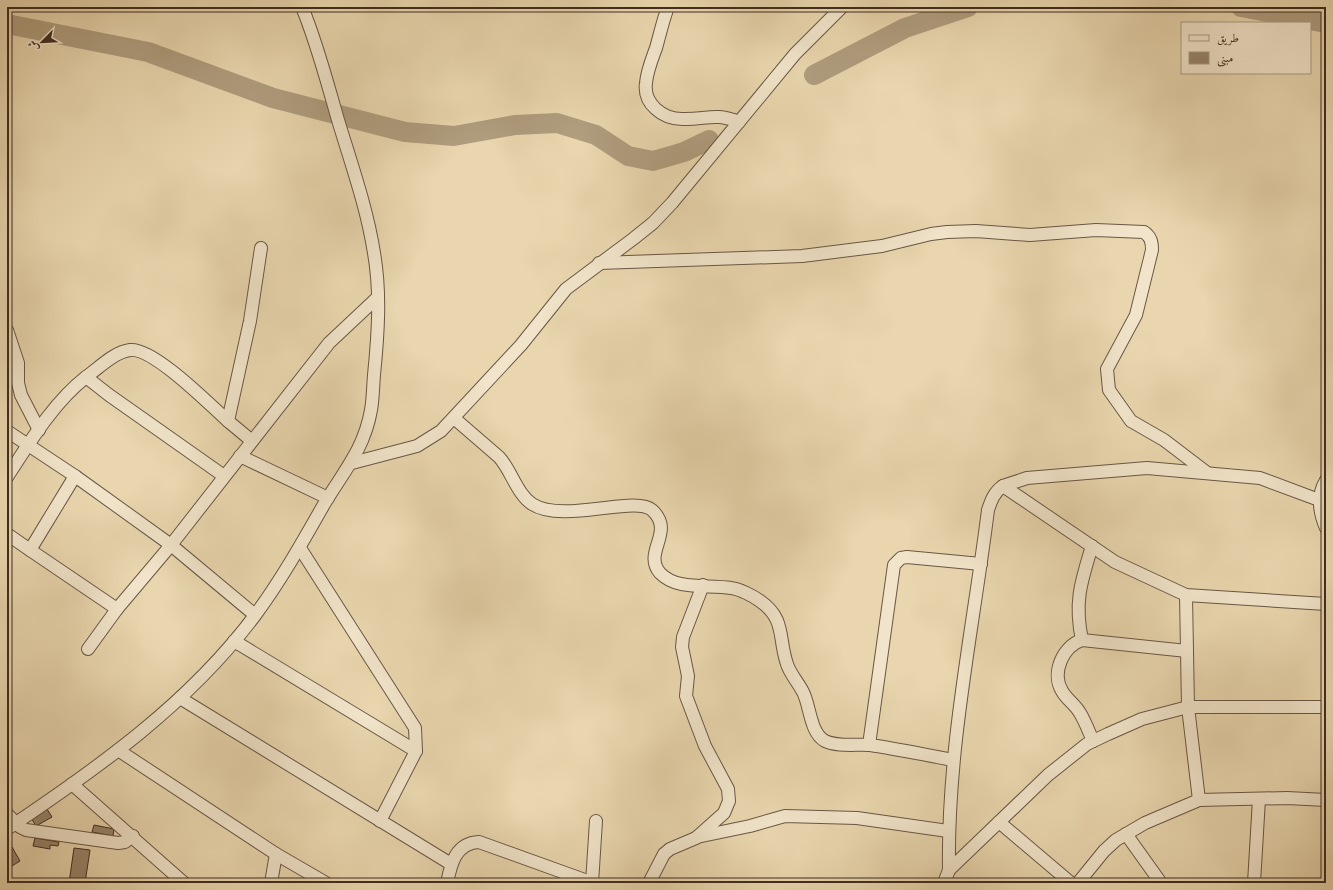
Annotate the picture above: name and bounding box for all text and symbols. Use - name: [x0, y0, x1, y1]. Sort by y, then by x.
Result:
- north arrow: [22, 22, 62, 62]
- legend: [1181, 22, 1311, 74]
- text: طريق: [1217, 30, 1239, 46]
- text: ش: [24, 38, 41, 54]
- text: مبنى: [1217, 50, 1233, 67]

